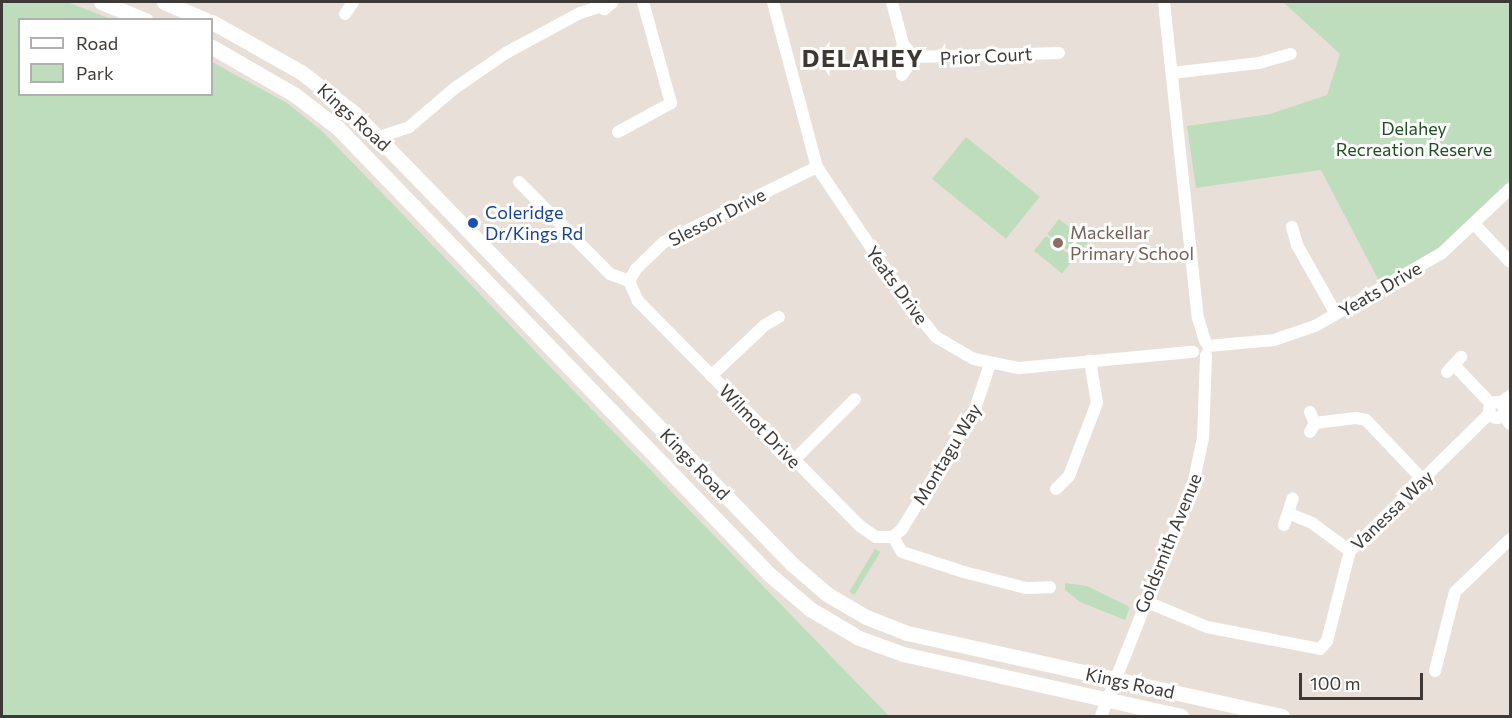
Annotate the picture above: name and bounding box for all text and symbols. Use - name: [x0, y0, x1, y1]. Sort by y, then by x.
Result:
- legend: [18, 18, 213, 96]
- text: Road: [76, 32, 118, 54]
- street label: Prior Court: [939, 43, 1033, 69]
- district label: DELAHEY: [802, 44, 924, 72]
- text: Park: [76, 62, 114, 84]
- street label: Kings Road: [313, 79, 395, 155]
- park label: Delahey Recreation Reserve: [1336, 118, 1492, 160]
- street label: Slessor Drive: [665, 183, 769, 251]
- place label: Coleridge Dr/Kings Rd: [485, 202, 583, 244]
- marker: Coleridge Dr/Kings Rd: [466, 216, 480, 230]
- place label: Mackellar Primary School: [1070, 222, 1194, 264]
- marker: Mackellar Primary School: [1051, 236, 1065, 250]
- street label: Yeats Drive: [861, 242, 933, 328]
- street label: Yeats Drive: [1335, 257, 1425, 321]
- street label: Wilmot Drive: [715, 380, 805, 472]
- street label: Montagu Way: [908, 399, 986, 509]
- street label: Kings Road: [656, 424, 734, 504]
- street label: Vanessa Way: [1346, 465, 1438, 555]
- street label: Goldsmith Avenue: [1130, 470, 1206, 616]
- scale bar: [1302, 661, 1426, 699]
- street label: Kings Road: [1084, 663, 1176, 703]
- text: 100 m: [1310, 672, 1360, 694]

